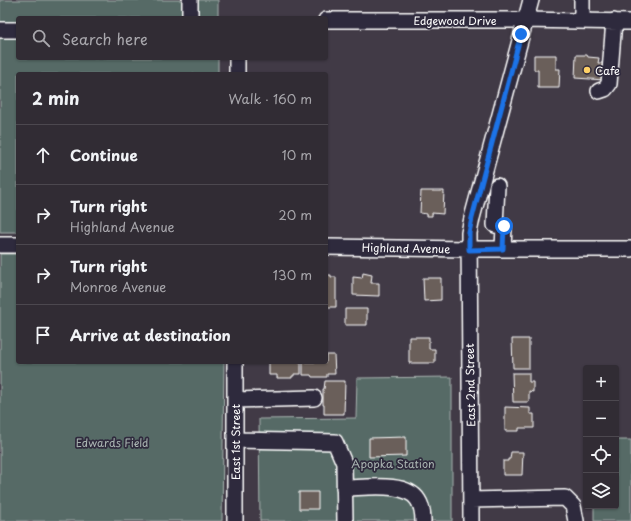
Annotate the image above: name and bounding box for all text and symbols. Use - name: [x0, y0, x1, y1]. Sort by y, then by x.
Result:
- street label: Edgewood Drive: [413, 12, 497, 29]
- search box: [16, 16, 328, 60]
- route end: [512, 25, 530, 43]
- icon: search: [30, 27, 52, 49]
- text: Search here: [62, 27, 148, 50]
- place label: Cafe: [595, 62, 620, 79]
- marker: Cafe: [582, 65, 592, 75]
- text: 2 min: [32, 85, 79, 111]
- text: Walk · 160 m: [229, 89, 312, 108]
- text: Continue: [70, 143, 138, 166]
- icon: ahead: [32, 144, 54, 166]
- text: 10 m: [282, 145, 312, 164]
- text: Turn right: [70, 194, 147, 217]
- icon: right: [32, 204, 54, 226]
- text: 20 m: [278, 205, 312, 224]
- text: Highland Avenue: [70, 217, 175, 236]
- route start: [495, 217, 513, 235]
- street label: Highland Avenue: [362, 239, 450, 257]
- text: Turn right: [70, 254, 147, 277]
- icon: right: [32, 264, 54, 286]
- text: 130 m: [273, 265, 312, 284]
- text: Monroe Avenue: [70, 277, 166, 296]
- text: Arrive at destination: [70, 323, 231, 346]
- icon: arrive: [32, 324, 54, 346]
- street label: East 2nd Street: [461, 343, 479, 427]
- map controls: [583, 365, 619, 509]
- button: +: [583, 365, 619, 401]
- button: −: [583, 401, 619, 437]
- street label: East 1st Street: [227, 403, 244, 480]
- park label: Edwards Field: [76, 434, 148, 451]
- button: locate: [583, 437, 619, 473]
- park label: Apopka Station: [351, 455, 435, 472]
- button: layers: [583, 473, 619, 509]

